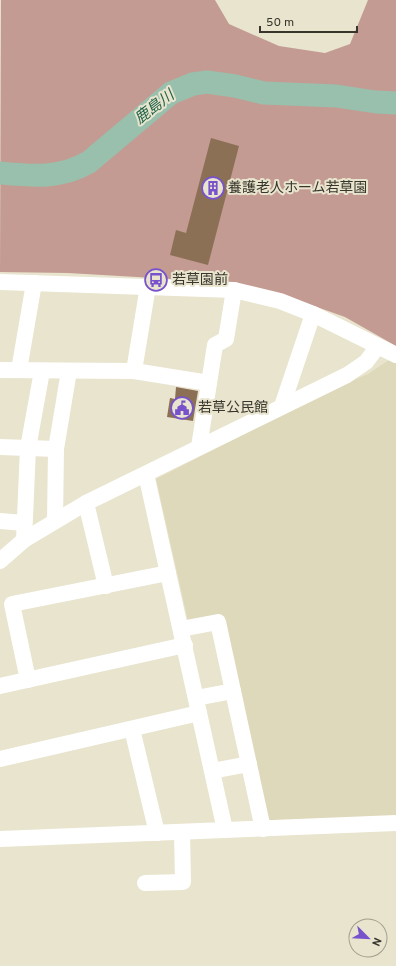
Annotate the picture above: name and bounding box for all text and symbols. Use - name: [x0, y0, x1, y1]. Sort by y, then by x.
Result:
- scale bar: [260, 8, 357, 34]
- text: 50 m: [266, 15, 294, 31]
- water label: 鹿島川: [131, 86, 180, 129]
- building icon: 養護老人ホーム若草園: [200, 175, 226, 201]
- place label: 養護老人ホーム若草園: [228, 180, 368, 197]
- bus stop icon: 若草園前: [143, 267, 169, 293]
- place label: 若草園前: [172, 271, 228, 289]
- public building icon: 若草公民館: [169, 395, 195, 421]
- place label: 若草公民館: [198, 400, 268, 417]
- north arrow: [348, 918, 388, 958]
- text: N: [368, 935, 384, 948]

